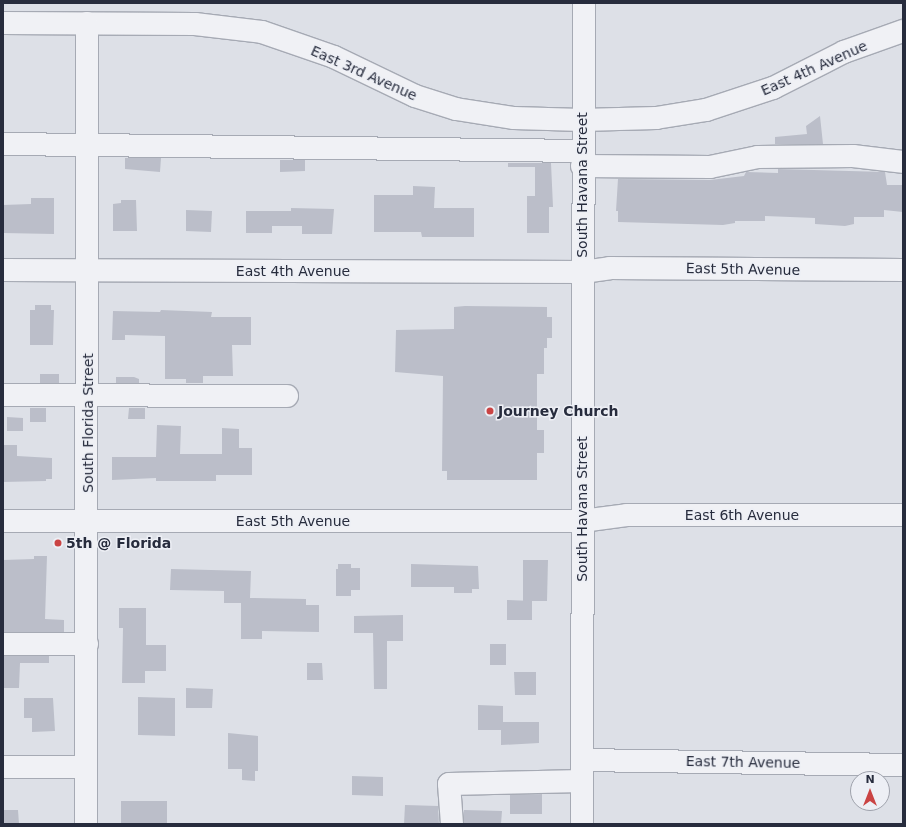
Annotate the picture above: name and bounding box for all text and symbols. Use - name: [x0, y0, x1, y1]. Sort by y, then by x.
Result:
- street label: East 4th Avenue: [758, 37, 870, 99]
- street label: East 3rd Avenue: [308, 42, 420, 104]
- street label: South Havana Street: [574, 112, 590, 258]
- street label: East 5th Avenue: [686, 260, 800, 278]
- street label: East 4th Avenue: [236, 263, 350, 279]
- street label: South Florida Street: [80, 353, 96, 493]
- place label: Journey Church: [498, 403, 619, 419]
- marker: Journey Church: [485, 406, 495, 416]
- street label: South Havana Street: [574, 436, 590, 582]
- street label: East 6th Avenue: [685, 507, 799, 523]
- street label: East 5th Avenue: [236, 513, 350, 529]
- place label: 5th @ Florida: [66, 535, 171, 551]
- marker: 5th @ Florida: [53, 538, 63, 548]
- street label: East 7th Avenue: [686, 753, 800, 771]
- north arrow: [850, 771, 890, 811]
- text: N: [865, 773, 875, 786]

